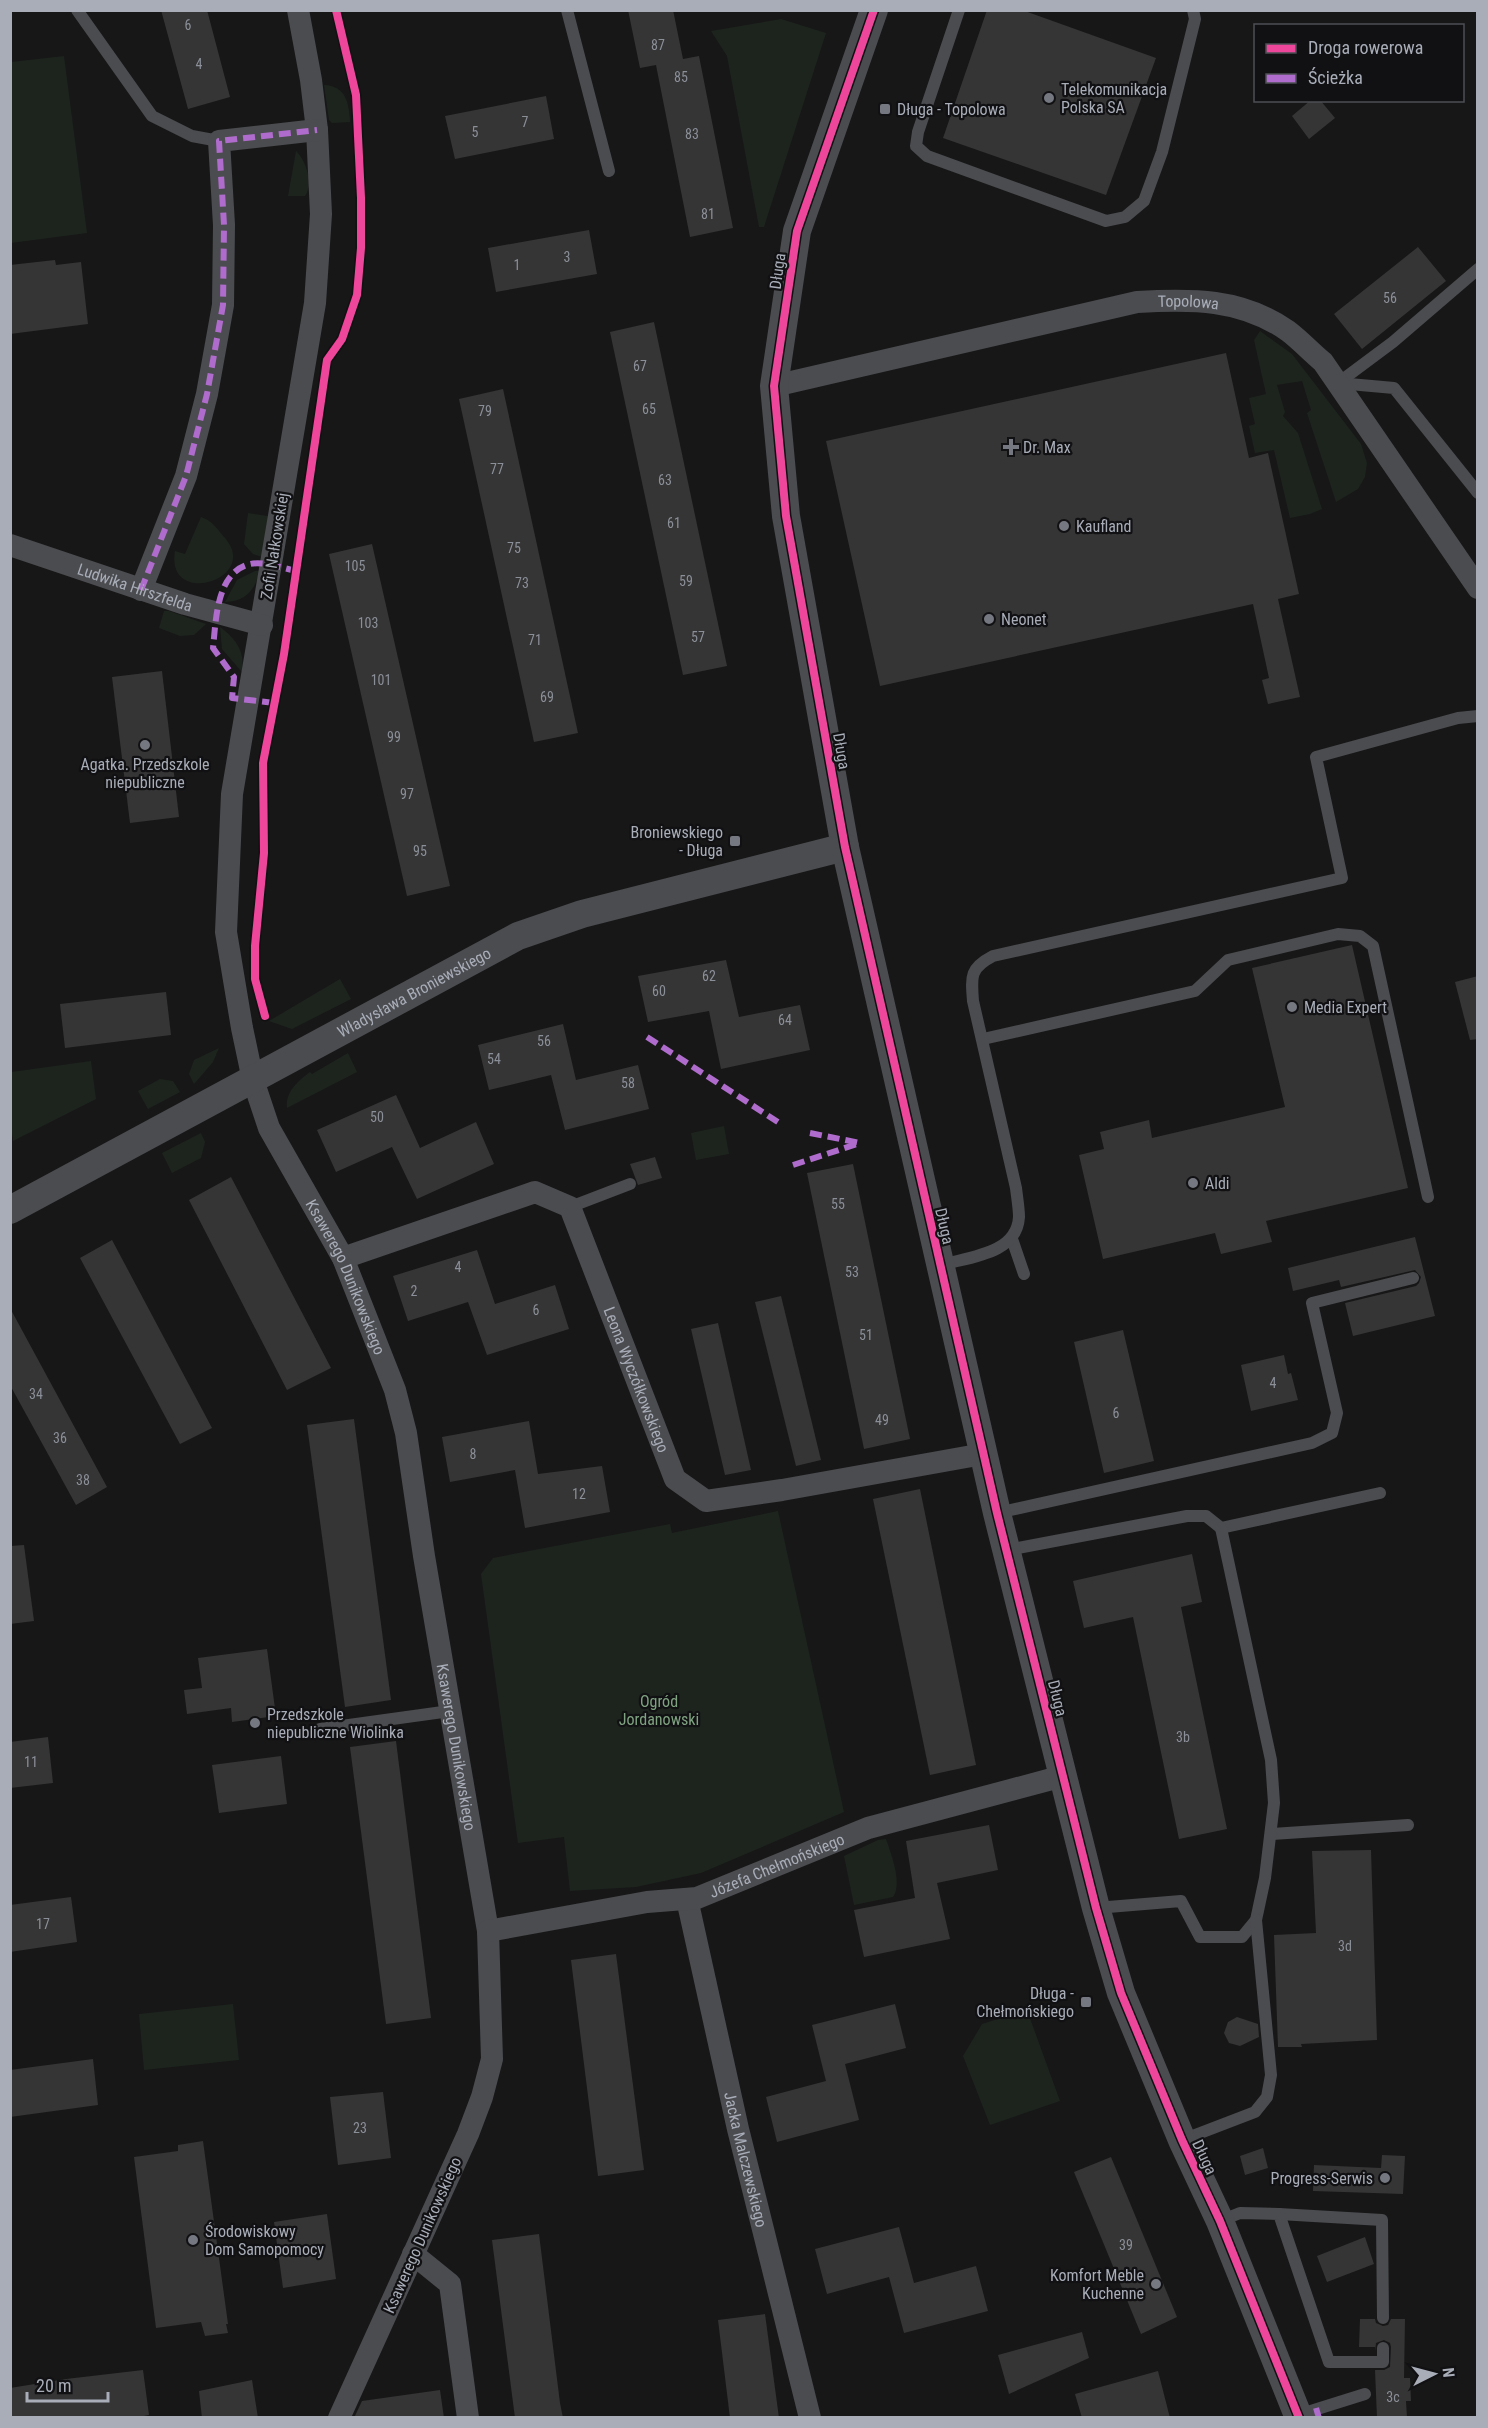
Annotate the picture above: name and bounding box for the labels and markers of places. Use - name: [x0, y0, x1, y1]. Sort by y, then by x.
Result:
- place label: Telekomunikacja Polska SA: [1061, 80, 1167, 117]
- marker: Telekomunikacja Polska SA: [1042, 91, 1056, 105]
- place label: Długa - Topolowa: [897, 100, 1006, 119]
- marker: Długa - Topolowa: [878, 102, 892, 116]
- place label: Dr. Max: [1023, 438, 1071, 457]
- marker: Dr. Max: [1004, 440, 1018, 454]
- place label: Kaufland: [1076, 517, 1132, 536]
- marker: Kaufland: [1057, 519, 1071, 533]
- place label: Neonet: [1001, 610, 1047, 629]
- marker: Neonet: [982, 612, 996, 626]
- marker: Agatka. Przedszkole niepubliczne: [138, 738, 152, 752]
- place label: Agatka. Przedszkole niepubliczne: [80, 755, 210, 792]
- place label: Broniewskiego - Długa: [631, 823, 723, 860]
- marker: Broniewskiego - Długa: [728, 834, 742, 848]
- place label: Media Expert: [1304, 998, 1387, 1017]
- marker: Media Expert: [1285, 1000, 1299, 1014]
- place label: Aldi: [1205, 1174, 1230, 1193]
- marker: Aldi: [1186, 1176, 1200, 1190]
- place label: Przedszkole niepubliczne Wiolinka: [267, 1705, 404, 1742]
- marker: Przedszkole niepubliczne Wiolinka: [248, 1716, 262, 1730]
- place label: Długa - Chełmońskiego: [976, 1984, 1074, 2021]
- marker: Długa - Chełmońskiego: [1079, 1995, 1093, 2009]
- place label: Progress-Serwis: [1271, 2169, 1373, 2188]
- marker: Progress-Serwis: [1378, 2171, 1392, 2185]
- place label: Środowiskowy Dom Samopomocy: [205, 2222, 324, 2259]
- marker: Środowiskowy Dom Samopomocy: [186, 2233, 200, 2247]
- place label: Komfort Meble Kuchenne: [1050, 2266, 1144, 2303]
- marker: Komfort Meble Kuchenne: [1149, 2277, 1163, 2291]

